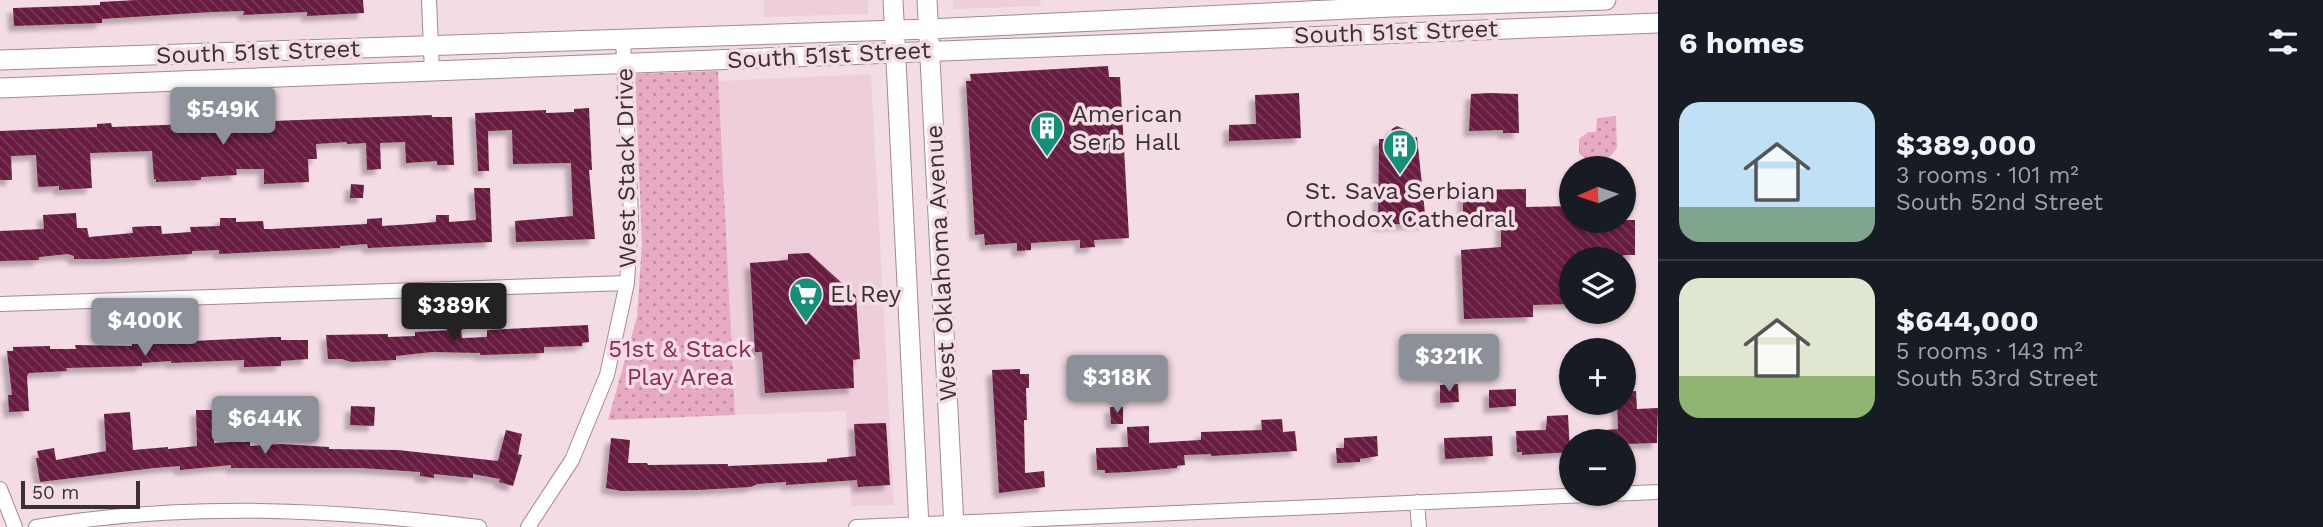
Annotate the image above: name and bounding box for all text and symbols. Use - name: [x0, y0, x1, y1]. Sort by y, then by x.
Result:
- street label: South 51st Street: [1293, 14, 1499, 50]
- icon: filters: [2264, 23, 2302, 61]
- text: 6 homes: [1679, 25, 1804, 60]
- street label: South 51st Street: [155, 34, 361, 70]
- street label: South 51st Street: [726, 36, 932, 74]
- street label: West Stack Drive: [610, 68, 642, 268]
- pin: $549K: [174, 88, 272, 147]
- text: $549K: [186, 96, 260, 123]
- place label: American Serb Hall: [1072, 100, 1183, 156]
- building icon: American Serb Hall: [1028, 109, 1066, 158]
- street label: West Oklahoma Avenue: [920, 124, 962, 402]
- building icon: St. Sava Serbian Orthodox Cathedral: [1381, 127, 1419, 176]
- text: $389,000: [1896, 127, 2037, 162]
- icon: home: [1735, 130, 1819, 214]
- north arrow: [1559, 156, 1636, 233]
- map controls: [1559, 156, 1636, 506]
- text: 3 rooms · 101 m²: [1896, 162, 2079, 189]
- place label: St. Sava Serbian Orthodox Cathedral: [1285, 177, 1515, 233]
- text: South 52nd Street: [1896, 189, 2103, 216]
- button: layers: [1559, 247, 1636, 324]
- supermarket icon: El Rey: [787, 275, 825, 324]
- place label: El Rey: [830, 280, 902, 308]
- pin: $389K: [405, 284, 503, 343]
- text: $389K: [418, 292, 490, 319]
- pin: $400K: [96, 298, 194, 358]
- text: $644,000: [1896, 303, 2039, 338]
- icon: home: [1735, 306, 1819, 390]
- text: $400K: [107, 307, 183, 334]
- pin: $321K: [1400, 334, 1498, 394]
- park label: 51st & Stack Play Area: [608, 335, 752, 391]
- button: +: [1559, 338, 1636, 415]
- text: 5 rooms · 143 m²: [1896, 338, 2083, 365]
- text: $321K: [1415, 343, 1483, 370]
- pin: $318K: [1068, 356, 1166, 415]
- text: $318K: [1083, 364, 1151, 391]
- text: South 53rd Street: [1896, 365, 2098, 392]
- pin: $644K: [216, 396, 314, 456]
- text: $644K: [228, 405, 302, 432]
- button: −: [1559, 429, 1636, 506]
- scale bar: [21, 478, 140, 510]
- text: 50 m: [32, 481, 79, 504]

